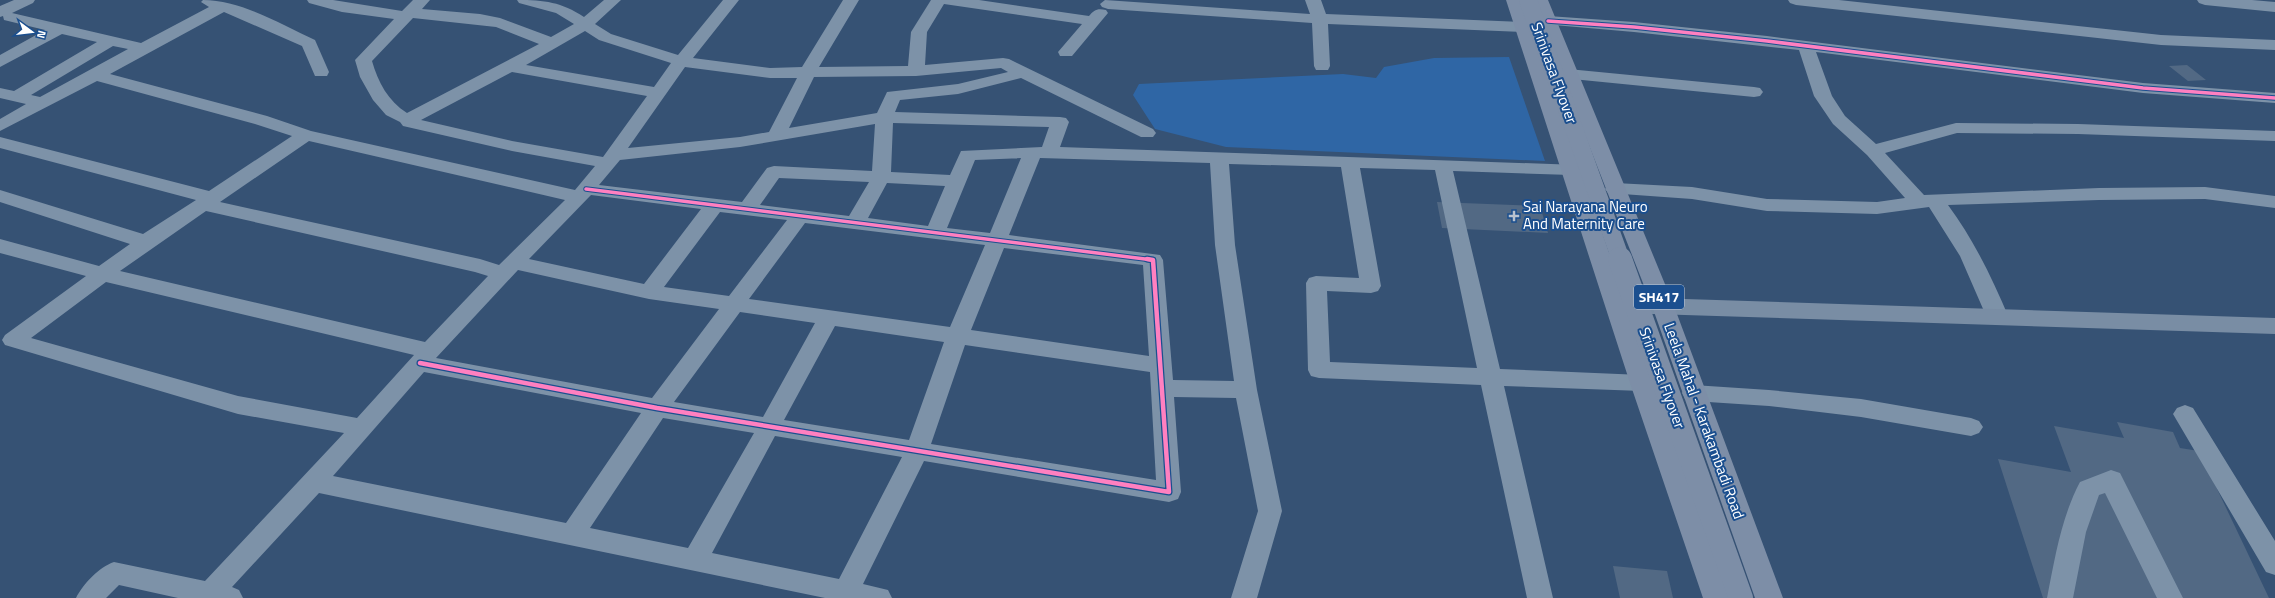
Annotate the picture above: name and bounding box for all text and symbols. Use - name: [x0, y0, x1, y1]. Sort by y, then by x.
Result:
- north arrow: [12, 12, 52, 52]
- street label: Srinivasa Flyover: [1525, 19, 1583, 127]
- text: N: [33, 29, 50, 40]
- place label: Sai Narayana Neuro And Maternity Care: [1523, 195, 1648, 235]
- marker: Sai Narayana Neuro And Maternity Care: [1508, 210, 1520, 222]
- road number: SH417: [1634, 285, 1684, 309]
- street label: Leela Mahal - Karakambadi Road: [1658, 320, 1751, 522]
- street label: Srinivasa Flyover: [1633, 324, 1691, 432]

